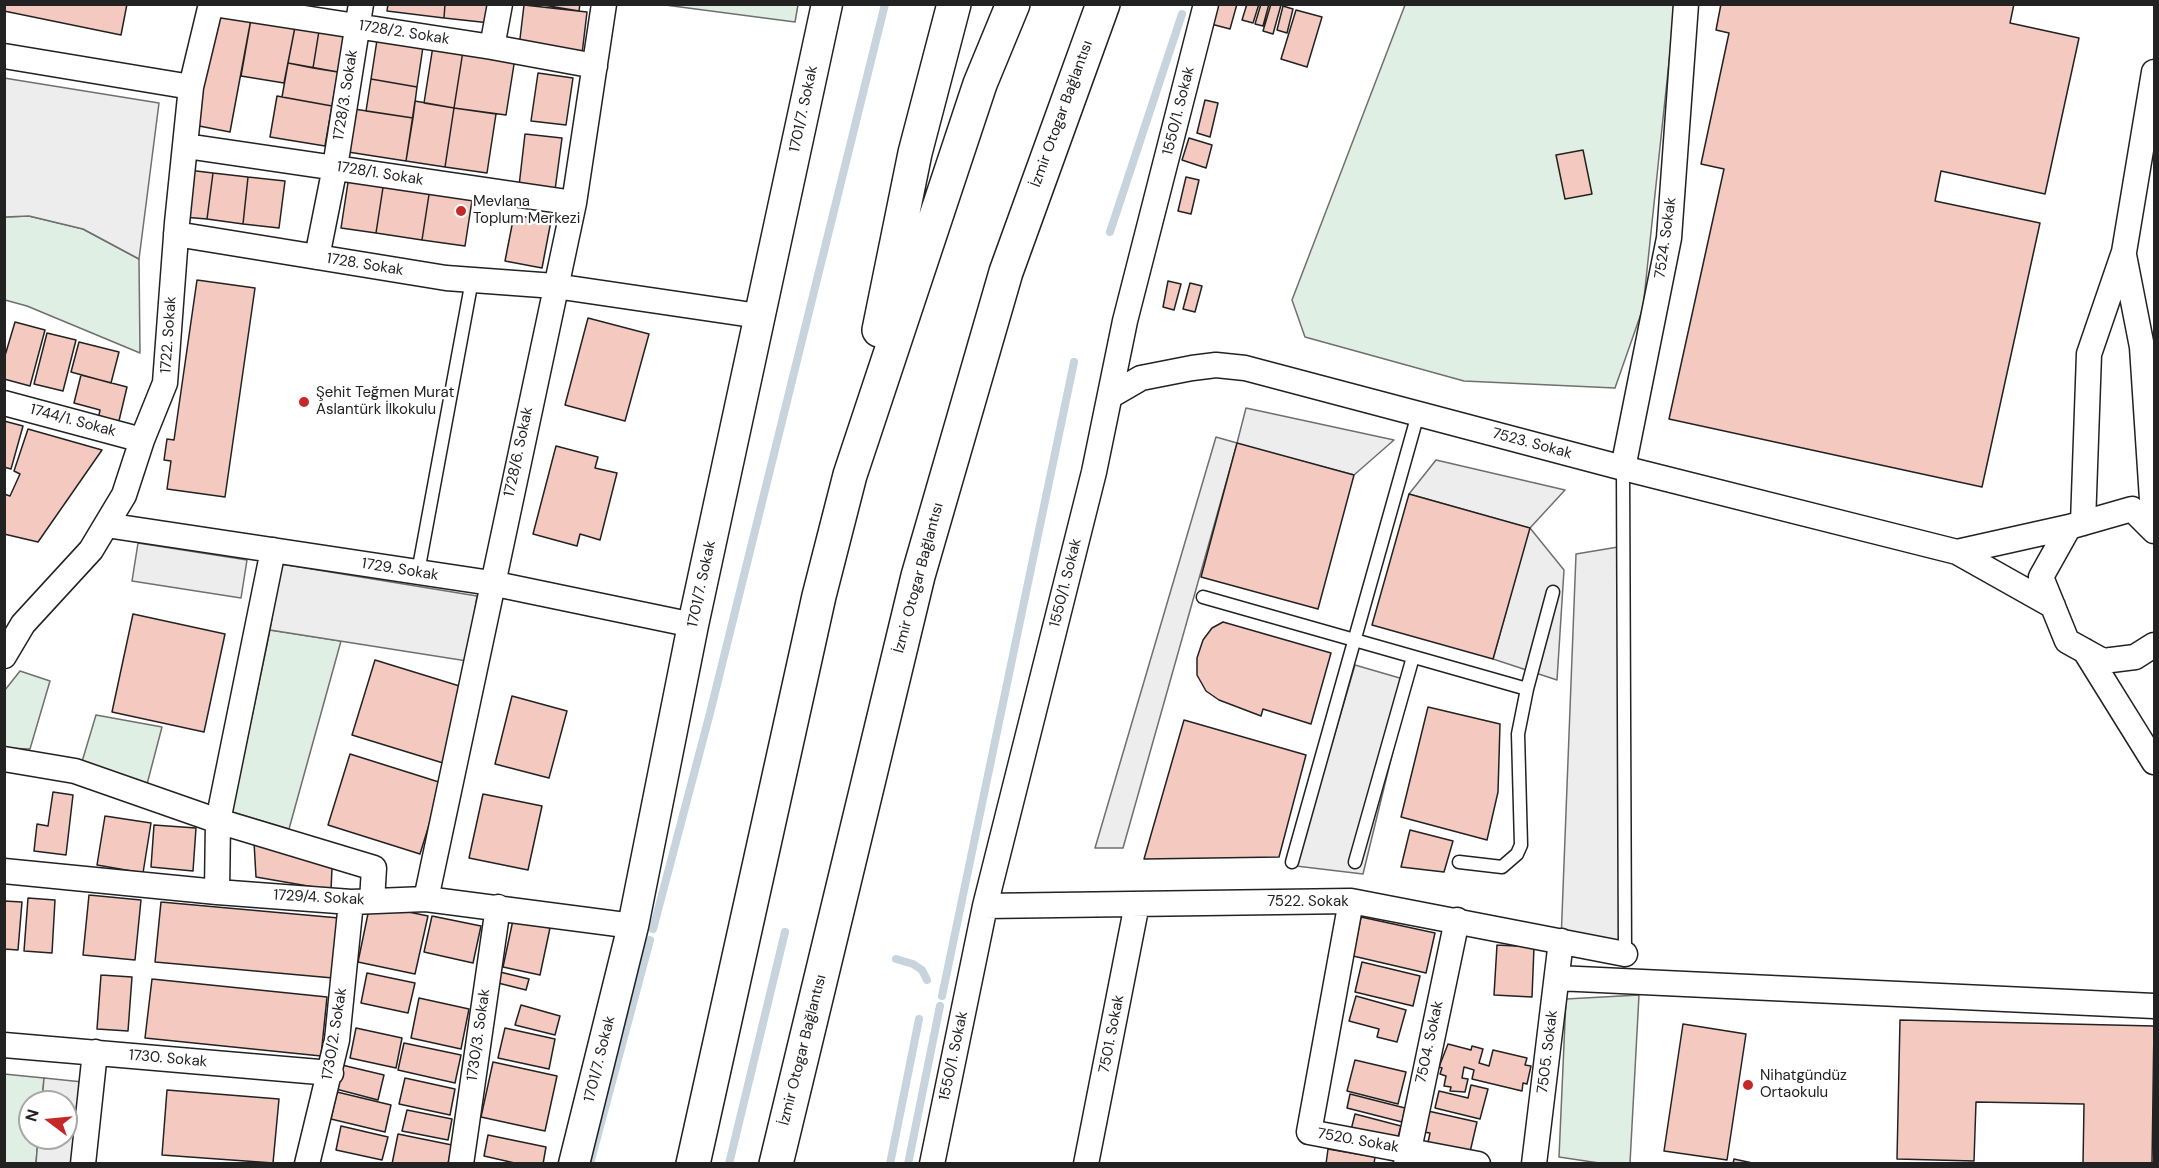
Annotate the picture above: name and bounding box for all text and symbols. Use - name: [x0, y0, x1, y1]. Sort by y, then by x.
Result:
- street label: 1728/2. Sokak: [357, 17, 451, 49]
- street label: İzmir Otogar Bağlantısı: [1027, 38, 1097, 190]
- street label: 1728/3. Sokak: [330, 49, 362, 141]
- street label: 1701/7. Sokak: [786, 64, 822, 154]
- street label: 1550/1. Sokak: [1159, 65, 1199, 157]
- street label: 1728/1. Sokak: [335, 158, 425, 190]
- place label: Mevlana Toplum Merkezi: [473, 193, 580, 228]
- street label: 7524. Sokak: [1651, 196, 1681, 280]
- marker: Mevlana Toplum Merkezi: [454, 204, 468, 218]
- street label: 1728. Sokak: [325, 250, 405, 280]
- street label: 1722. Sokak: [157, 296, 181, 374]
- place label: Şehit Teğmen Murat Aslantürk İlkokulu: [316, 384, 454, 419]
- marker: Şehit Teğmen Murat Aslantürk İlkokulu: [297, 395, 311, 409]
- street label: 1744/1. Sokak: [28, 401, 118, 441]
- street label: 1728/6. Sokak: [501, 405, 537, 499]
- street label: 7523. Sokak: [1490, 425, 1574, 463]
- street label: İzmir Otogar Bağlantısı: [890, 501, 948, 655]
- street label: 1550/1. Sokak: [1046, 537, 1086, 629]
- street label: 1701/7. Sokak: [684, 539, 720, 629]
- street label: 1729. Sokak: [360, 555, 440, 585]
- street label: 1729/4. Sokak: [273, 887, 365, 909]
- street label: 7522. Sokak: [1267, 893, 1349, 911]
- street label: İzmir Otogar Bağlantısı: [776, 973, 830, 1127]
- street label: 1730/2. Sokak: [319, 987, 351, 1081]
- street label: 1730/3. Sokak: [464, 988, 494, 1082]
- street label: 7501. Sokak: [1096, 993, 1128, 1075]
- street label: 7504. Sokak: [1412, 999, 1448, 1085]
- street label: 7505. Sokak: [1534, 1009, 1562, 1095]
- street label: 1550/1. Sokak: [936, 1010, 972, 1102]
- street label: 1701/7. Sokak: [581, 1014, 619, 1104]
- street label: 1730. Sokak: [128, 1047, 208, 1071]
- place label: Nihatgündüz Ortaokulu: [1760, 1067, 1847, 1102]
- marker: Nihatgündüz Ortaokulu: [1741, 1078, 1755, 1092]
- north arrow: [18, 1090, 78, 1150]
- text: N: [20, 1107, 44, 1124]
- street label: 7520. Sokak: [1316, 1125, 1400, 1157]

